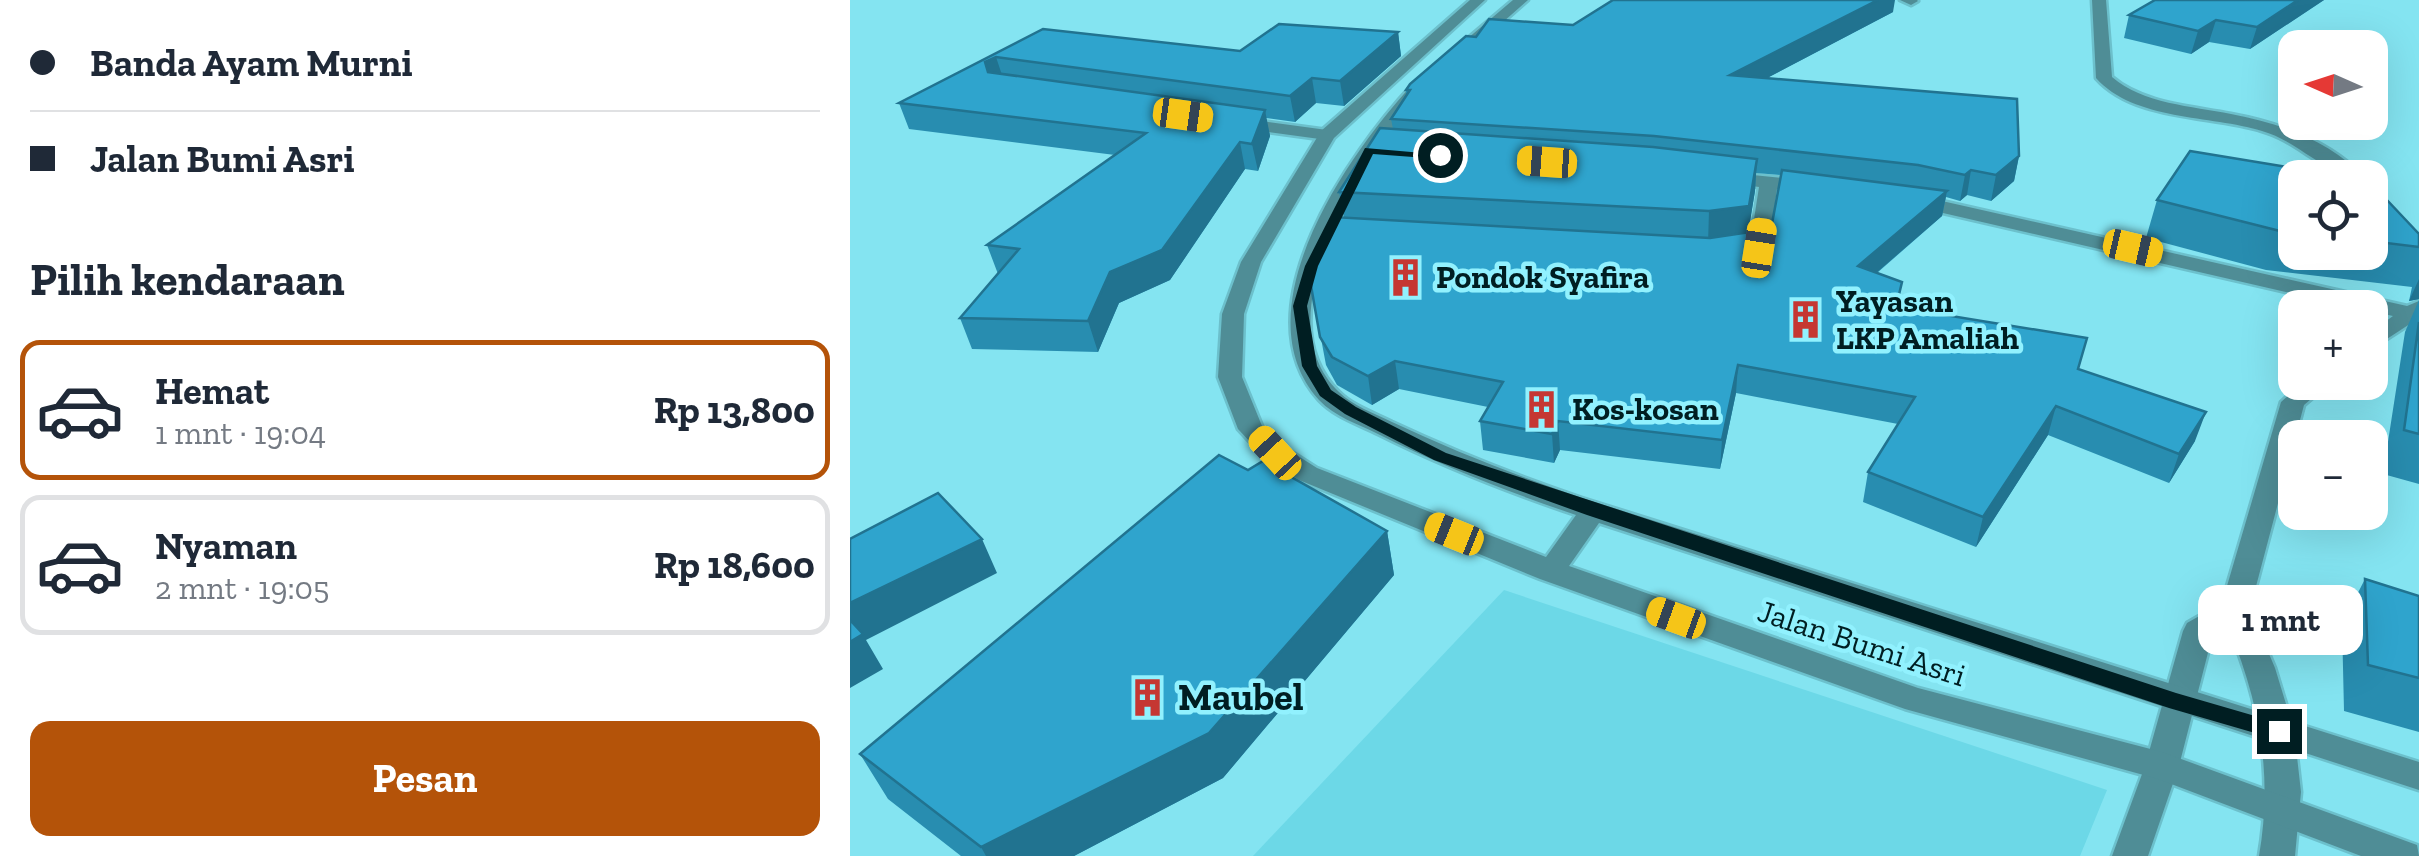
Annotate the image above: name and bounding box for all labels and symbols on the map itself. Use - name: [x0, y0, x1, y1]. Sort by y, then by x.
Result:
- north arrow: [2278, 30, 2388, 140]
- car: [1151, 96, 1215, 134]
- route start: [1418, 133, 1463, 178]
- car: [1516, 145, 1578, 179]
- car: [1739, 216, 1779, 280]
- car: [2100, 227, 2166, 269]
- building icon: Pondok Syafira: [1385, 256, 1427, 298]
- place label: Pondok Syafira: [1436, 258, 1649, 296]
- place label: Yayasan LKP Amaliah: [1836, 282, 2019, 357]
- building icon: Yayasan LKP Amaliah: [1785, 298, 1827, 340]
- building icon: Kos-kosan: [1521, 388, 1563, 430]
- place label: Kos-kosan: [1572, 390, 1719, 428]
- car: [1244, 421, 1306, 485]
- car: [1421, 509, 1487, 559]
- callout: 1 mnt: [2196, 586, 2362, 656]
- street label: Jalan Bumi Asri: [1753, 592, 1971, 694]
- car: [1643, 594, 1709, 642]
- place label: Maubel: [1178, 674, 1304, 720]
- building icon: Maubel: [1127, 676, 1169, 718]
- route end: [2257, 709, 2302, 754]

